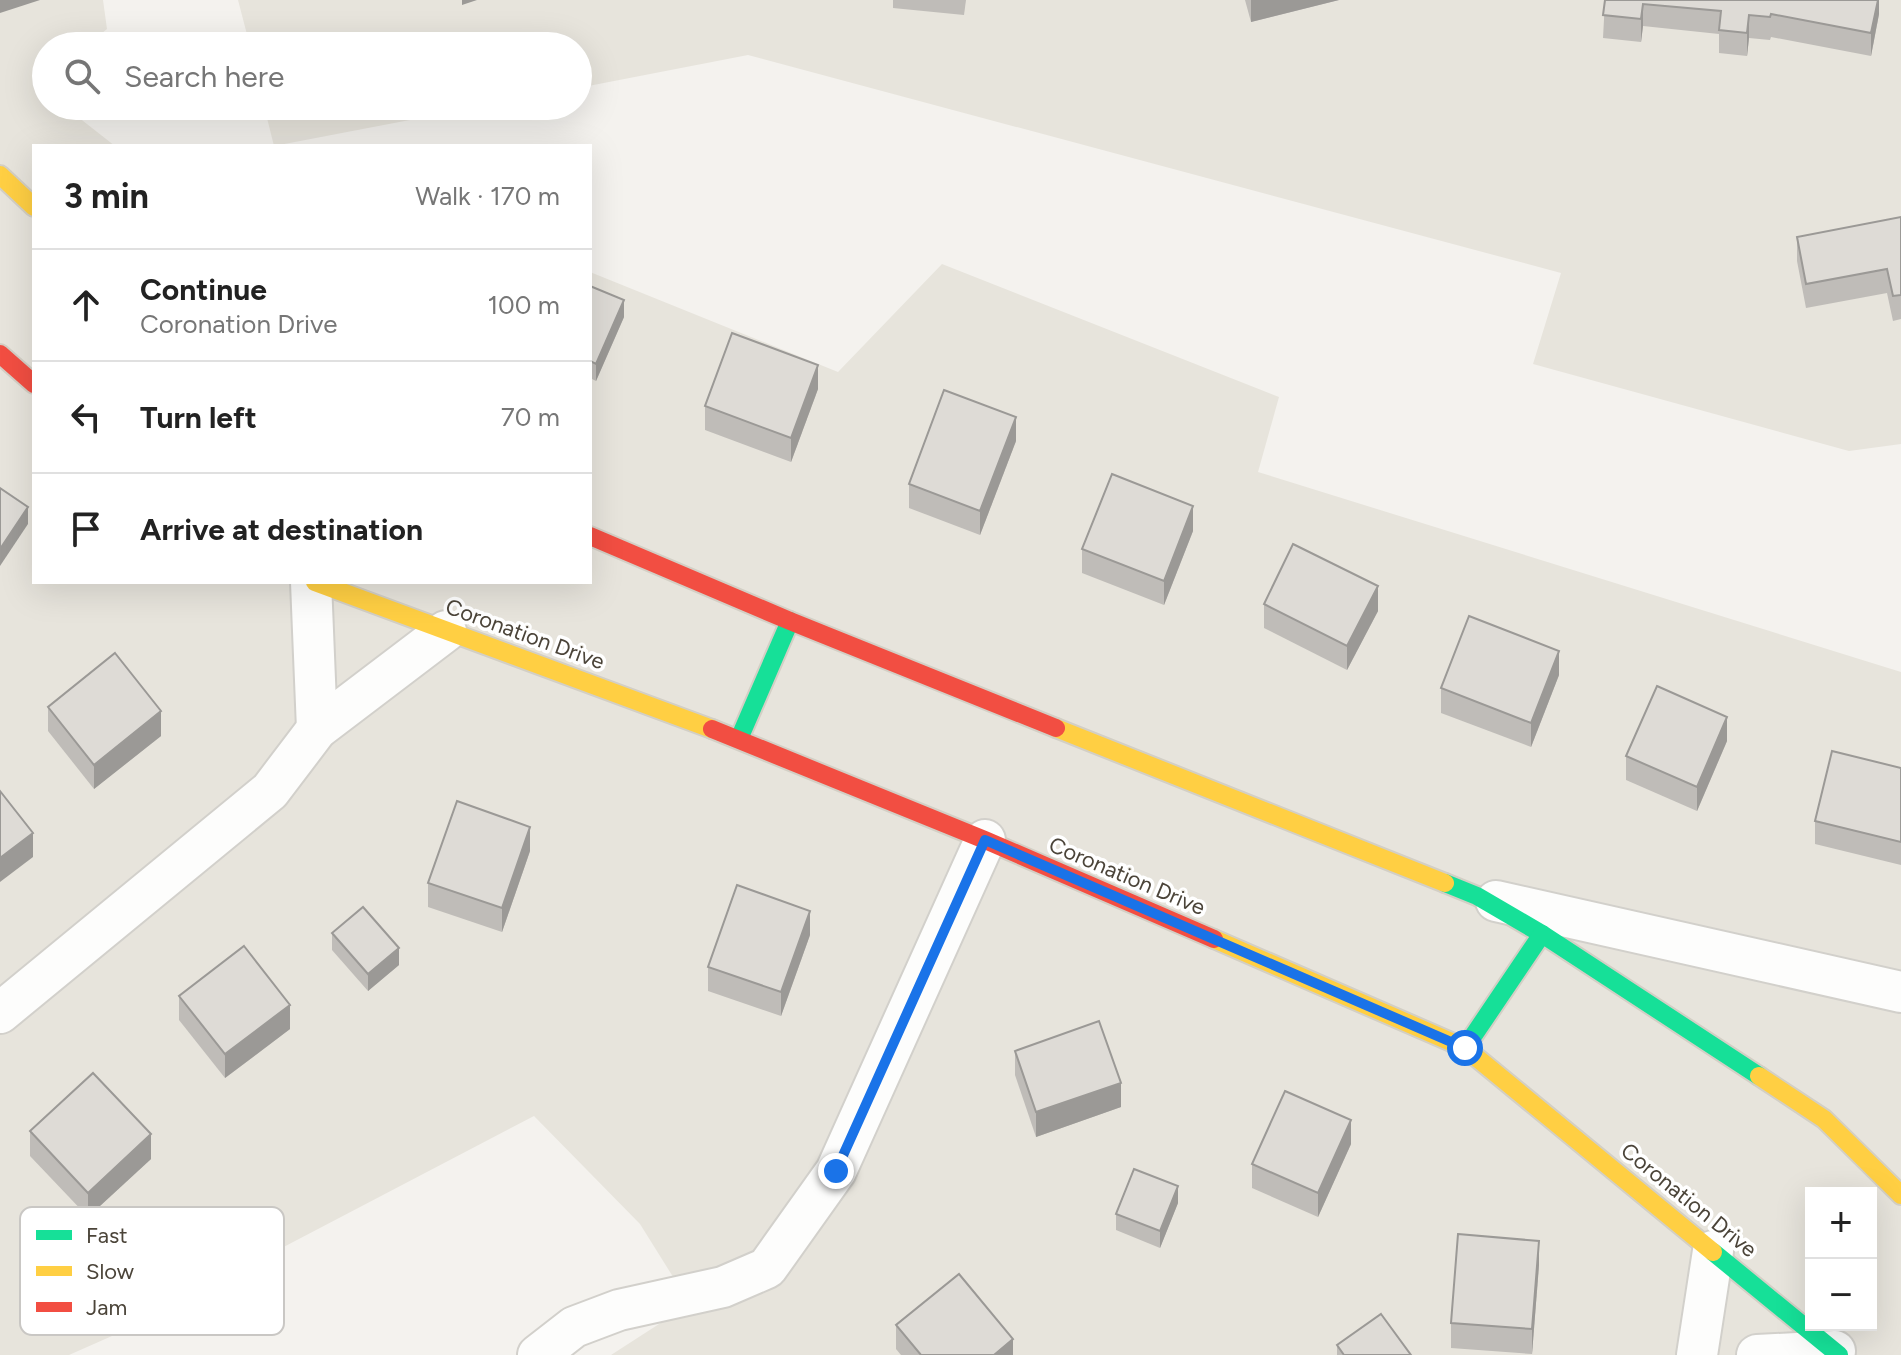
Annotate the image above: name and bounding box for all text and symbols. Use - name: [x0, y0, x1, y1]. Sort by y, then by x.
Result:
- search box: [32, 32, 592, 120]
- icon: search: [60, 54, 104, 98]
- text: Search here: [124, 58, 284, 95]
- text: 3 min: [64, 176, 149, 217]
- text: Walk · 170 m: [415, 180, 560, 212]
- text: Continue: [140, 271, 267, 308]
- icon: ahead: [64, 283, 108, 327]
- text: 100 m: [487, 289, 560, 321]
- text: Coronation Drive: [140, 308, 337, 340]
- icon: left: [64, 395, 108, 439]
- text: Turn left: [140, 399, 257, 436]
- text: 70 m: [501, 401, 560, 433]
- icon: arrive: [64, 507, 108, 551]
- text: Arrive at destination: [140, 511, 423, 548]
- street label: Coronation Drive: [442, 593, 608, 675]
- street label: Coronation Drive: [1045, 831, 1209, 921]
- route start: [1447, 1030, 1483, 1066]
- street label: Coronation Drive: [1616, 1137, 1762, 1263]
- route end: [818, 1153, 854, 1189]
- map controls: [1805, 1187, 1877, 1331]
- button: +: [1805, 1187, 1877, 1259]
- legend: [20, 1207, 284, 1335]
- text: Fast: [86, 1222, 128, 1249]
- text: Slow: [86, 1258, 135, 1285]
- button: −: [1805, 1259, 1877, 1331]
- text: Jam: [86, 1294, 127, 1321]

